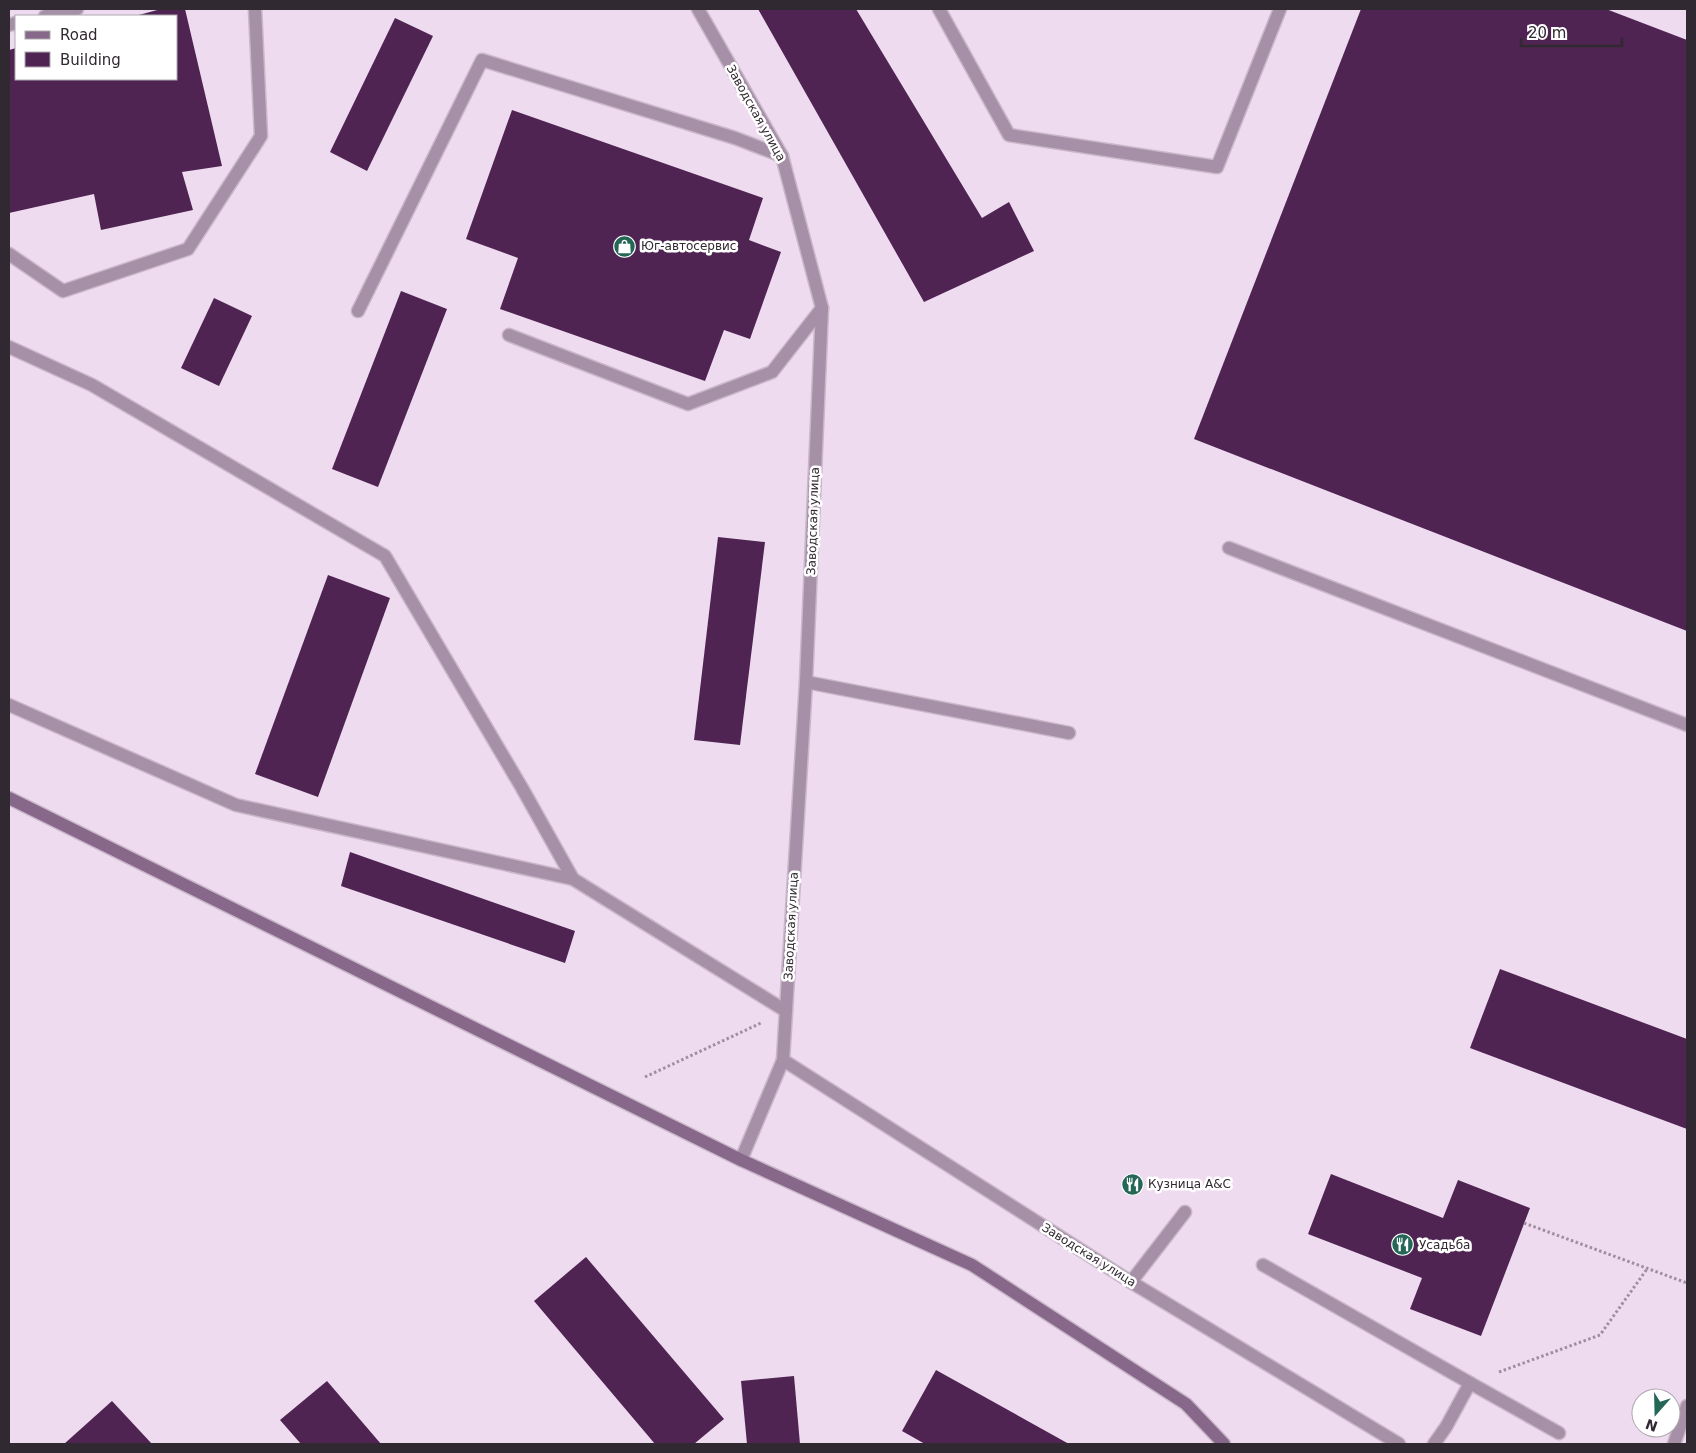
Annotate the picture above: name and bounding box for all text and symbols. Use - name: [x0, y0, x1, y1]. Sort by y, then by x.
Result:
- legend: [15, 15, 178, 80]
- scale bar: [1521, 15, 1622, 47]
- text: 20 m: [1528, 24, 1566, 42]
- text: Road: [60, 26, 98, 44]
- text: Building: [60, 51, 121, 69]
- street label: Заводская улица: [724, 62, 788, 164]
- shop icon: Юг-автосервис: [613, 234, 637, 258]
- place label: Юг-автосервис: [641, 239, 736, 253]
- street label: Заводская улица: [804, 467, 822, 575]
- street label: Заводская улица: [781, 872, 801, 980]
- restaurant icon: Кузница А&С: [1120, 1172, 1144, 1196]
- place label: Кузница А&С: [1148, 1177, 1231, 1191]
- street label: Заводская улица: [1039, 1220, 1139, 1290]
- restaurant icon: Усадьба: [1391, 1233, 1415, 1257]
- place label: Усадьба: [1419, 1238, 1470, 1252]
- north arrow: [1631, 1388, 1681, 1438]
- text: N: [1643, 1416, 1660, 1435]

